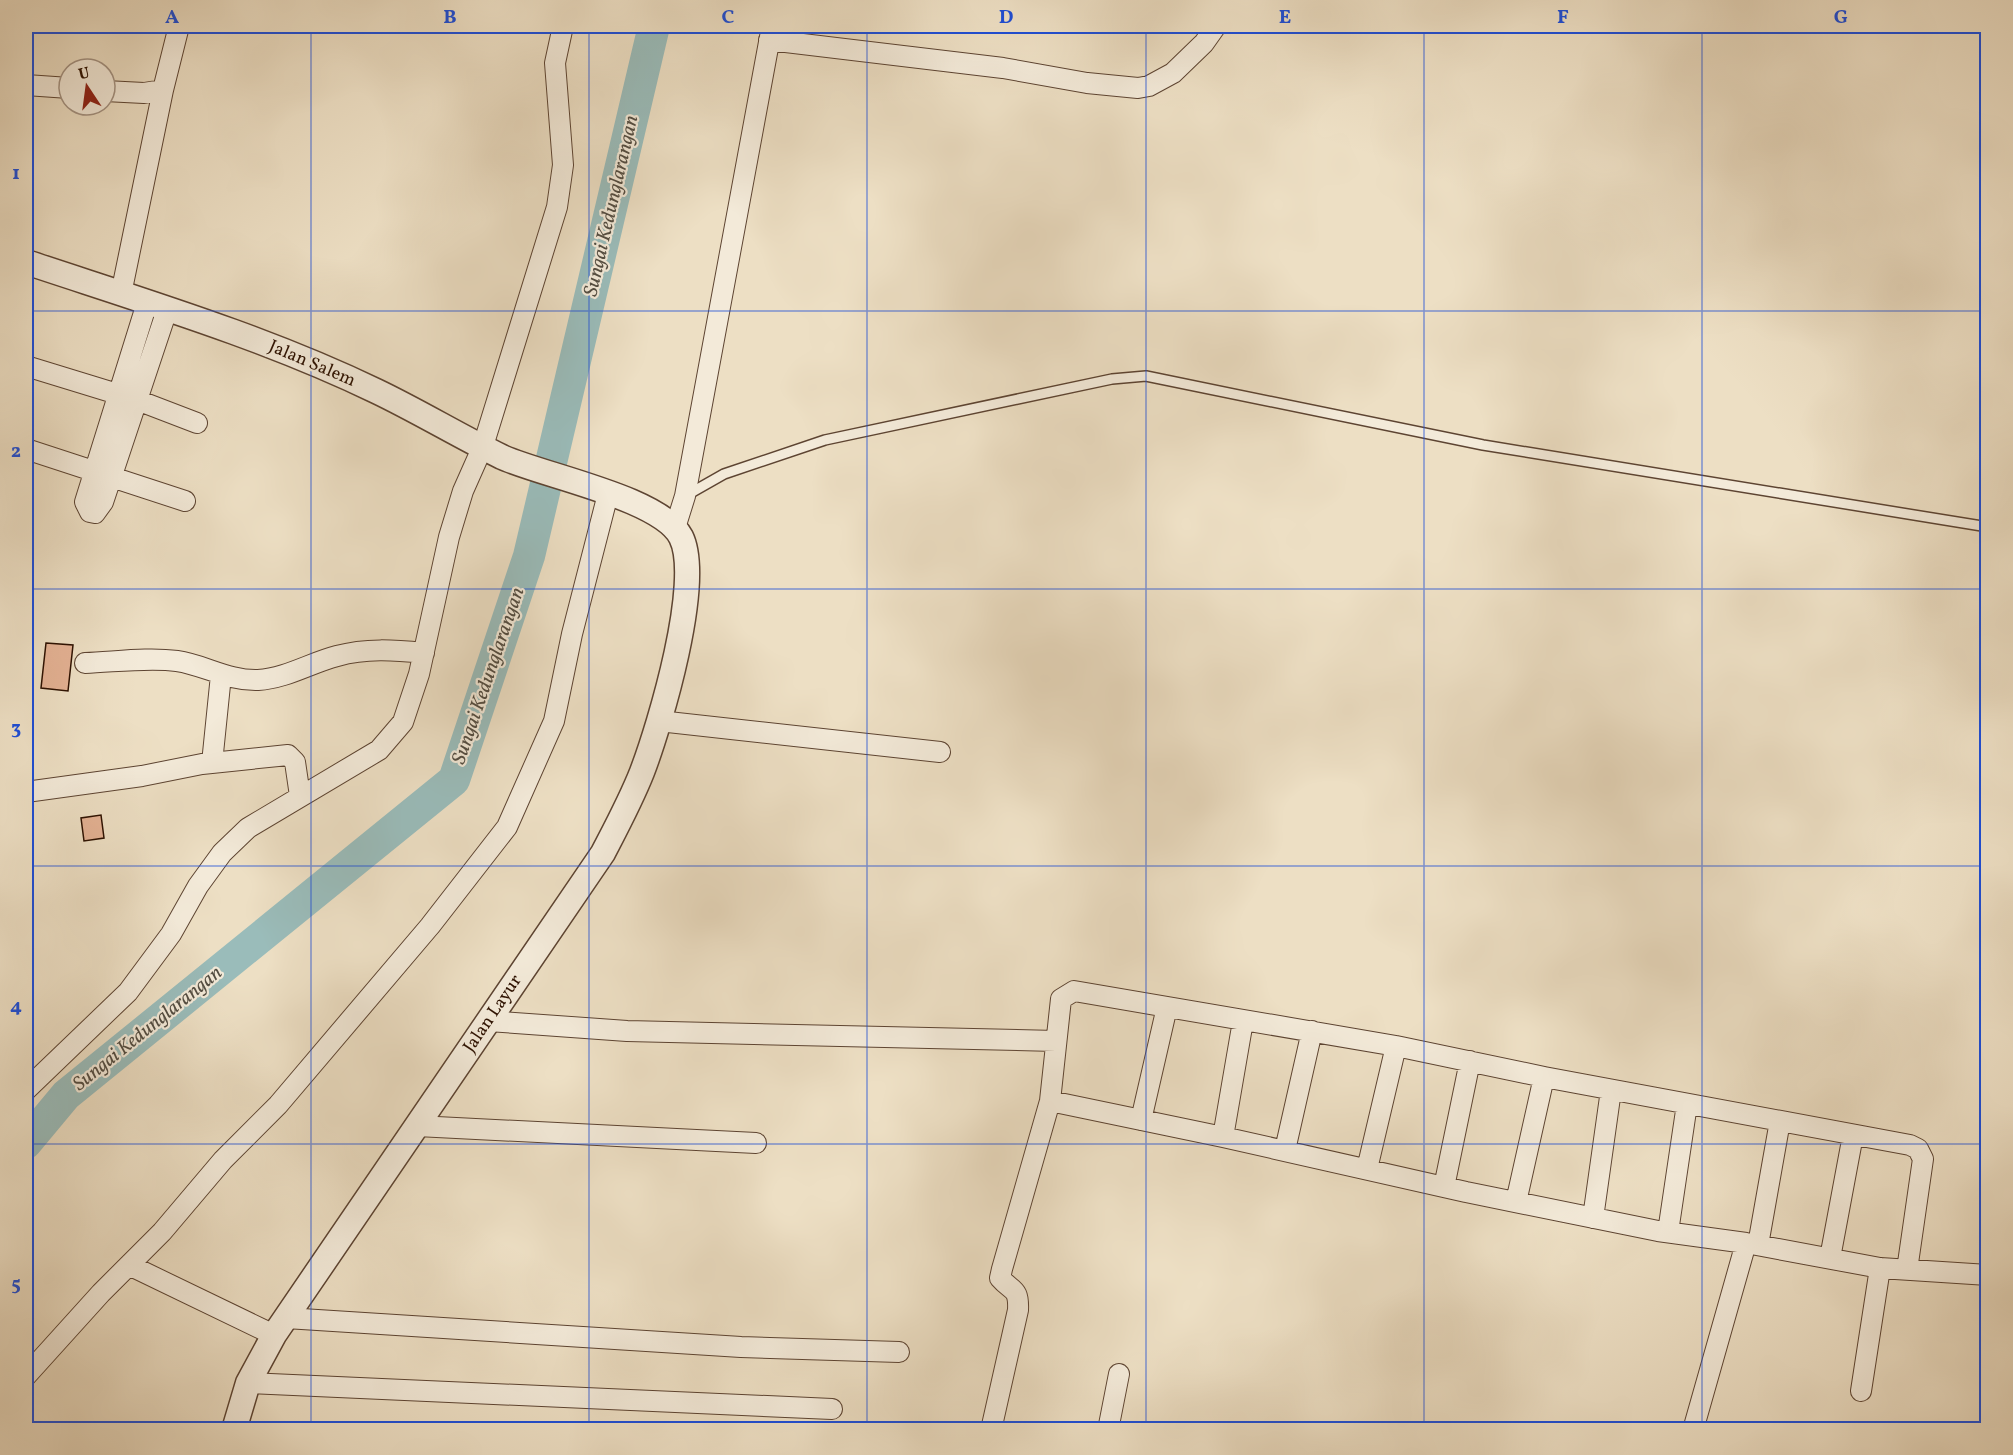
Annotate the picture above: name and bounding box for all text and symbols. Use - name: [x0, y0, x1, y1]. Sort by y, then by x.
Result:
- text: A: [165, 4, 179, 32]
- text: B: [443, 4, 457, 32]
- text: C: [722, 4, 735, 32]
- text: D: [999, 4, 1013, 32]
- text: E: [1279, 4, 1291, 32]
- text: F: [1557, 4, 1569, 32]
- text: G: [1834, 4, 1848, 32]
- north arrow: [57, 57, 117, 117]
- text: U: [76, 62, 92, 86]
- water label: Sungai Kedunglarangan: [578, 113, 646, 299]
- text: 1: [12, 160, 20, 188]
- street label: Jalan Salem: [265, 334, 359, 394]
- text: 2: [11, 438, 21, 466]
- water label: Sungai Kedunglarangan: [446, 584, 532, 768]
- text: 3: [11, 715, 21, 743]
- water label: Sungai Kedunglarangan: [67, 960, 229, 1098]
- street label: Jalan Layur: [458, 970, 529, 1058]
- text: 4: [10, 993, 22, 1021]
- text: 5: [11, 1271, 21, 1299]

